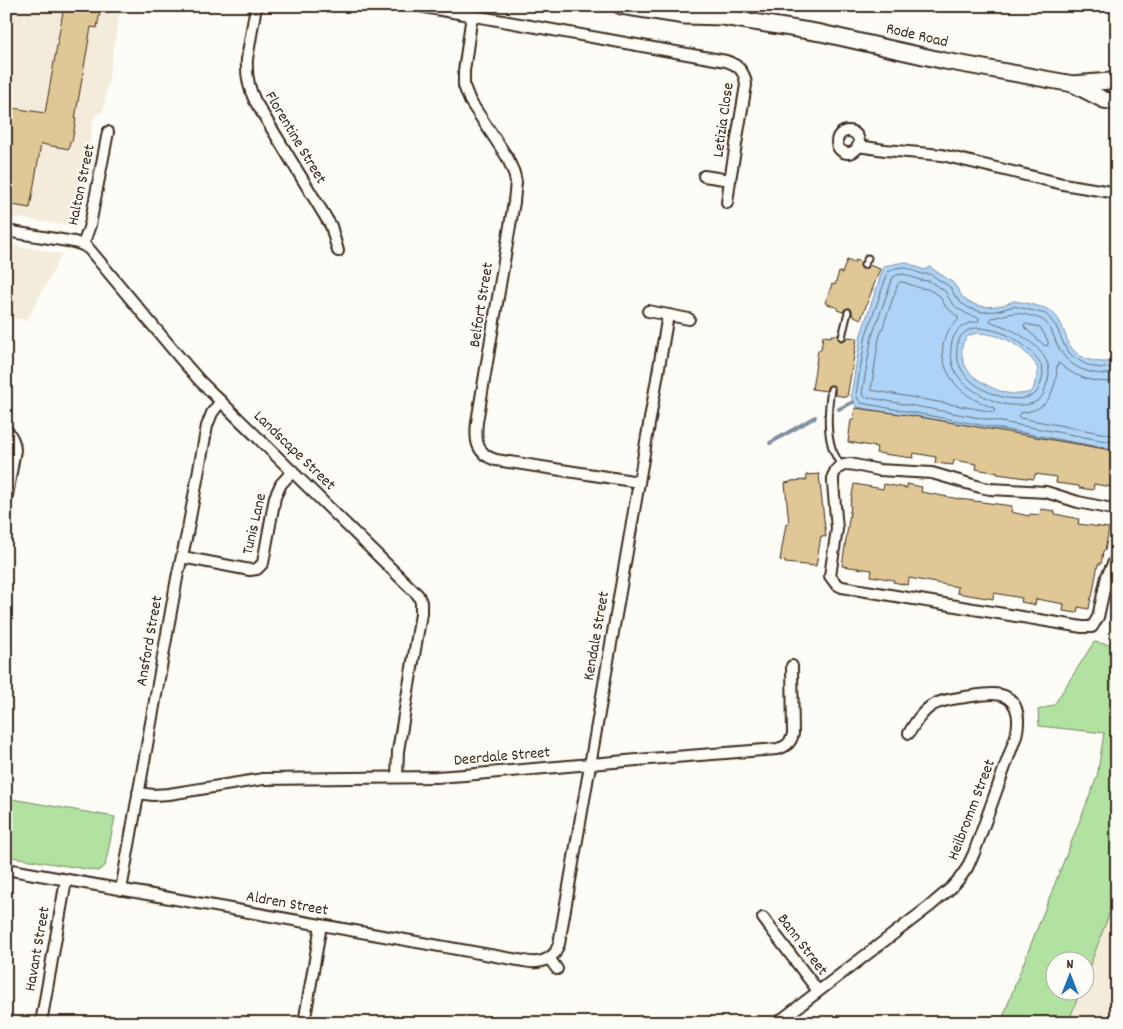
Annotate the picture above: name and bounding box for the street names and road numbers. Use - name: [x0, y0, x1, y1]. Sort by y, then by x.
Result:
- street label: Rode Road: [884, 18, 950, 54]
- street label: Letizia Close: [707, 81, 741, 159]
- street label: Florentine Street: [258, 87, 332, 189]
- street label: Halton Street: [62, 142, 102, 228]
- street label: Belfort Street: [464, 261, 500, 349]
- street label: Landscape Street: [248, 406, 340, 496]
- street label: Tunis Lane: [237, 491, 273, 557]
- street label: Kendale Street: [578, 589, 616, 682]
- street label: Ansford Street: [131, 594, 169, 688]
- street label: Deerdale Street: [453, 741, 551, 773]
- street label: Heilbromm Street: [942, 756, 1002, 864]
- street label: Aldren Street: [244, 885, 330, 923]
- street label: Havant Street: [19, 905, 57, 993]
- street label: Bann Street: [771, 909, 833, 981]

